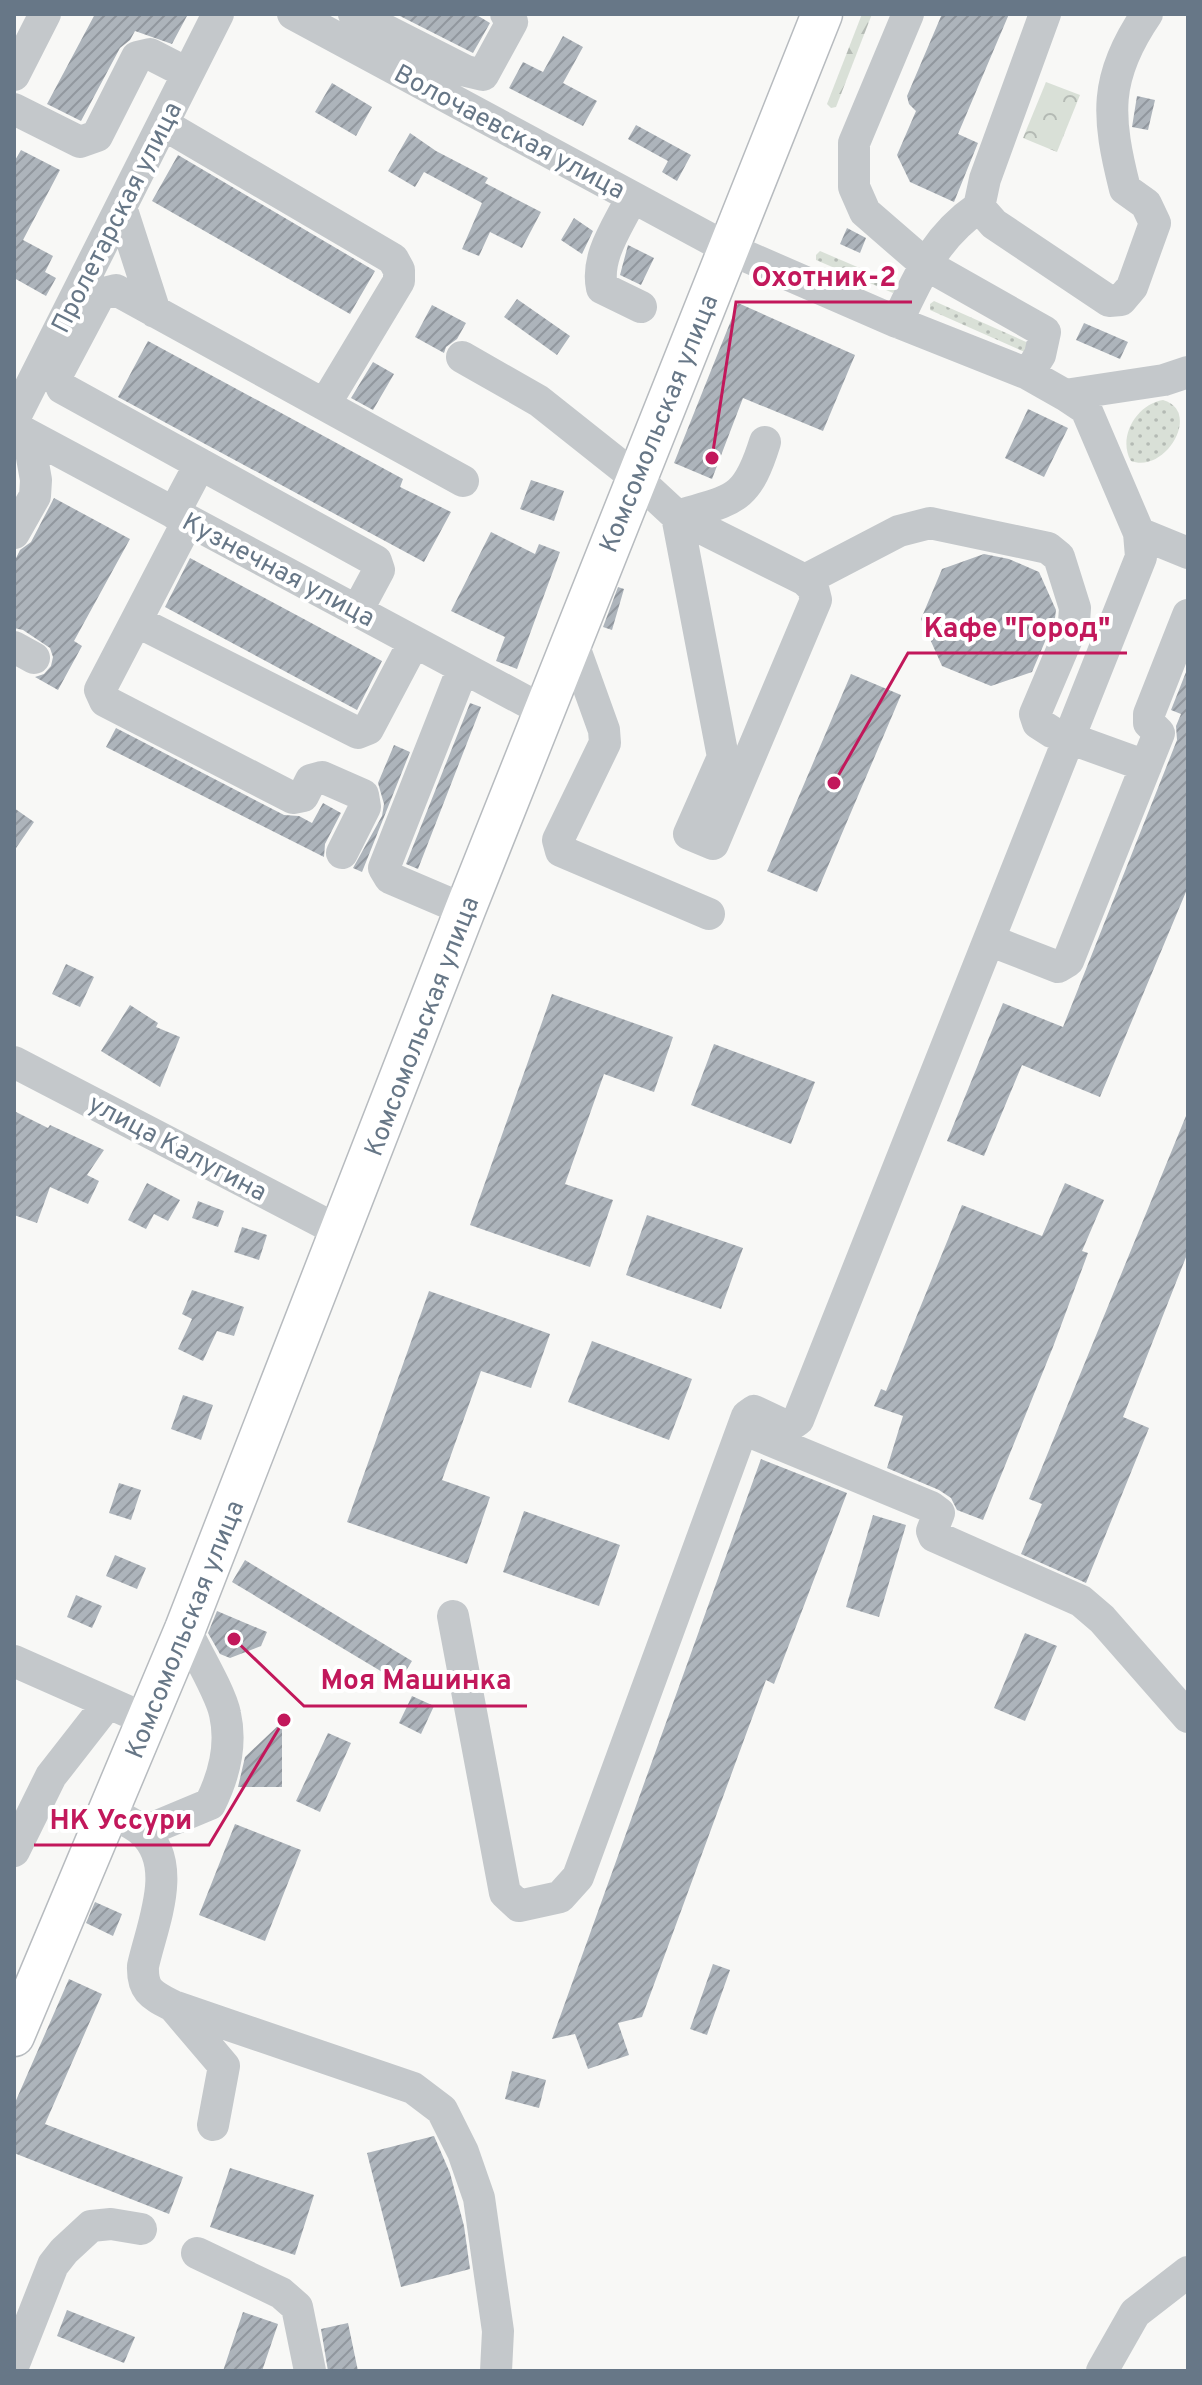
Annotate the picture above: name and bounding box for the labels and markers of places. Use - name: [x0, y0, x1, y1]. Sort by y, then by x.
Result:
- callout: Охотник-2: [736, 250, 912, 302]
- callout: Кафе "Город": [908, 601, 1127, 653]
- callout: Моя Машинка: [304, 1654, 527, 1706]
- callout: НК Уссури: [34, 1793, 209, 1845]

